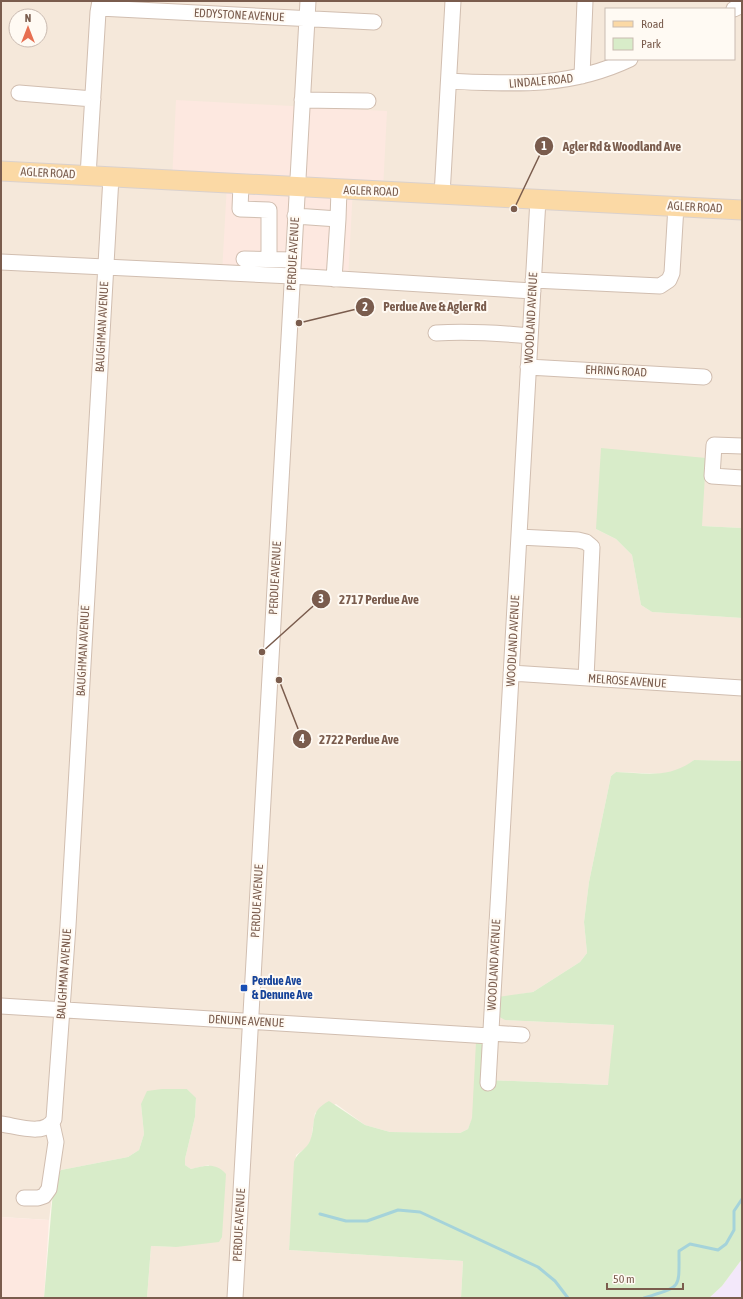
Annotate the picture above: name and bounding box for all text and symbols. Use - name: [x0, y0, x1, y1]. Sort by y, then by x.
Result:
- street label: EDDYSTONE AVENUE: [194, 6, 284, 24]
- north arrow: [8, 8, 48, 48]
- legend: [605, 8, 735, 60]
- text: N: [25, 12, 31, 24]
- text: Road: [641, 17, 664, 31]
- text: Park: [641, 37, 662, 51]
- street label: LINDALE ROAD: [508, 71, 574, 91]
- callout: Agler Rd & Woodland Ave: [534, 133, 689, 158]
- text: 1: [541, 139, 547, 153]
- text: Agler Rd & Woodland Ave: [562, 139, 681, 154]
- street label: AGLER ROAD: [20, 165, 76, 181]
- street label: AGLER ROAD: [343, 183, 399, 199]
- street label: AGLER ROAD: [667, 199, 723, 215]
- street label: PERDUE AVENUE: [284, 217, 302, 291]
- street label: WOODLAND AVENUE: [522, 272, 540, 364]
- street label: BAUGHMAN AVENUE: [93, 281, 111, 373]
- callout: Perdue Ave & Agler Rd: [355, 294, 494, 319]
- text: Perdue Ave & Agler Rd: [383, 299, 487, 314]
- text: 2: [362, 300, 368, 314]
- street label: EHRING ROAD: [585, 362, 647, 380]
- street label: PERDUE AVENUE: [266, 541, 284, 615]
- callout: 2717 Perdue Ave: [311, 586, 427, 611]
- text: 3: [318, 592, 324, 606]
- text: 2717 Perdue Ave: [339, 592, 419, 607]
- street label: WOODLAND AVENUE: [504, 595, 522, 687]
- street label: BAUGHMAN AVENUE: [74, 605, 92, 697]
- street label: MELROSE AVENUE: [587, 671, 667, 691]
- callout: 2722 Perdue Ave: [292, 727, 407, 752]
- text: 4: [298, 732, 305, 746]
- text: 2722 Perdue Ave: [319, 732, 399, 747]
- street label: PERDUE AVENUE: [248, 864, 266, 938]
- street label: WOODLAND AVENUE: [485, 919, 503, 1011]
- street label: BAUGHMAN AVENUE: [54, 928, 74, 1020]
- place label: Perdue Ave & Denune Ave: [252, 974, 313, 1002]
- marker: Perdue Ave & Denune Ave: [239, 983, 249, 993]
- street label: DENUNE AVENUE: [208, 1012, 284, 1030]
- street label: PERDUE AVENUE: [230, 1188, 248, 1262]
- scale bar: [607, 1265, 683, 1291]
- text: 50 m: [613, 1272, 635, 1286]

